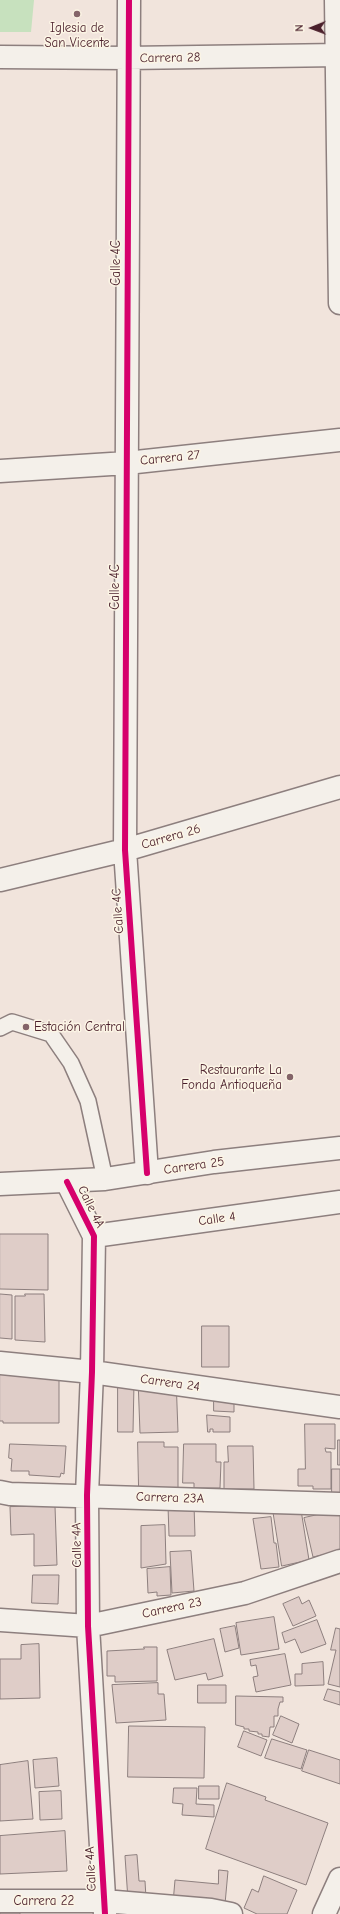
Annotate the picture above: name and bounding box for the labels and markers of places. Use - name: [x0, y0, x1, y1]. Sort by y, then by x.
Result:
- marker: Iglesia de San Vicente: [72, 9, 82, 19]
- place label: Iglesia de San Vicente: [44, 20, 110, 51]
- place label: Estación Central: [34, 1019, 125, 1035]
- marker: Estación Central: [21, 1022, 31, 1032]
- place label: Restaurante La Fonda Antioqueña: [181, 1062, 282, 1093]
- marker: Restaurante La Fonda Antioqueña: [285, 1072, 295, 1082]

